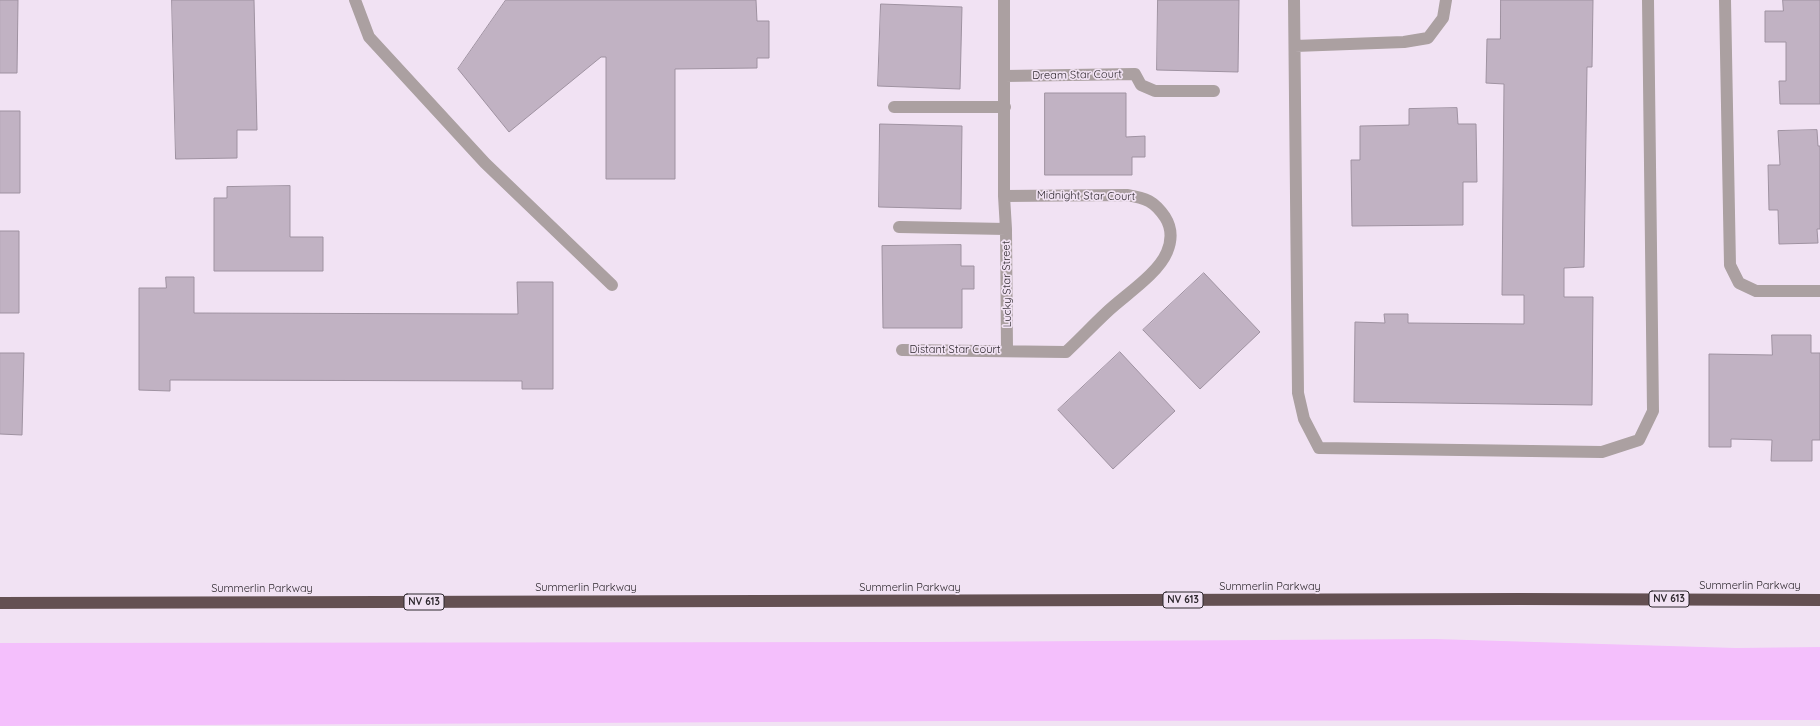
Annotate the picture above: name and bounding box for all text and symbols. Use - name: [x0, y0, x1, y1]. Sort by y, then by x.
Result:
- street label: Dream Star Court: [1032, 68, 1122, 82]
- street label: Midnight Star Court: [1037, 189, 1135, 203]
- street label: Lucky Star Street: [1000, 240, 1014, 328]
- street label: Distant Star Court: [910, 343, 1000, 357]
- street label: Summerlin Parkway: [1699, 579, 1801, 593]
- street label: Summerlin Parkway: [1219, 580, 1321, 594]
- street label: Summerlin Parkway: [535, 581, 637, 595]
- street label: Summerlin Parkway: [859, 581, 961, 595]
- street label: Summerlin Parkway: [211, 582, 313, 596]
- road number: NV 613: [1649, 591, 1689, 607]
- road number: NV 613: [1163, 592, 1203, 608]
- road number: NV 613: [404, 594, 444, 610]

